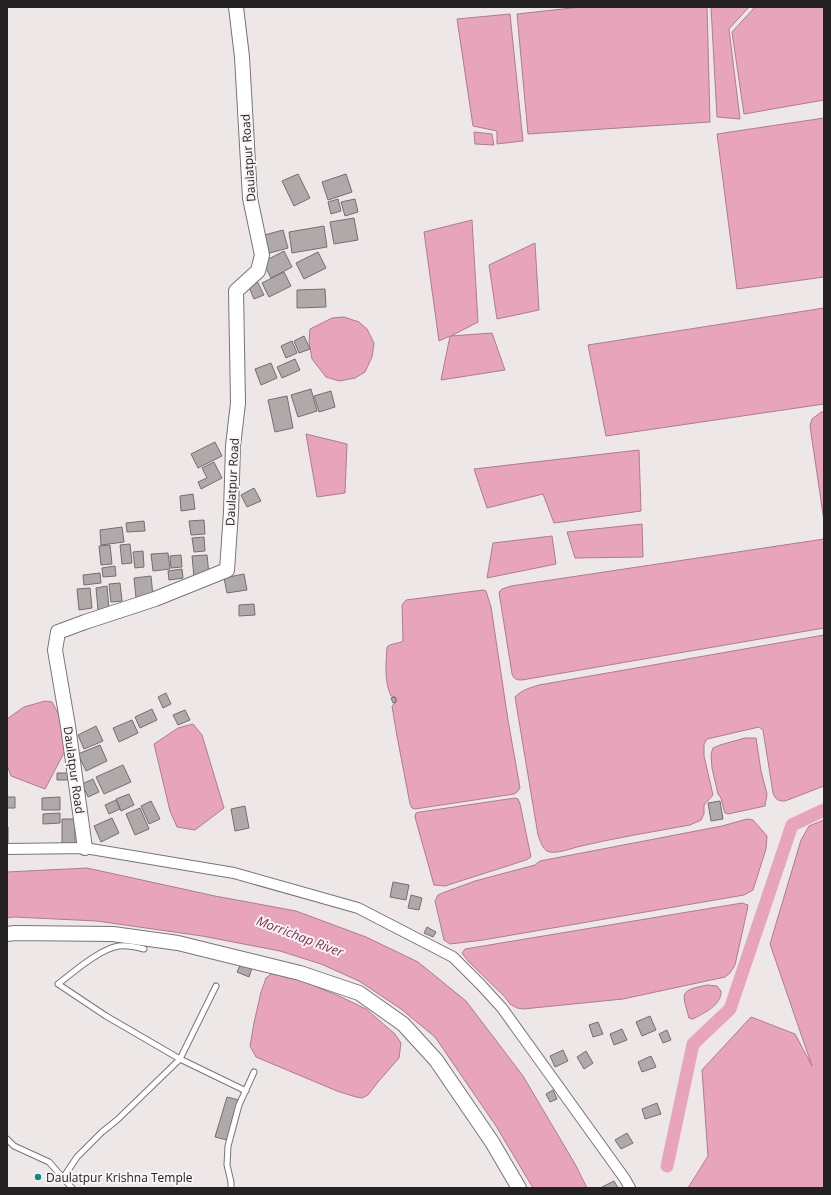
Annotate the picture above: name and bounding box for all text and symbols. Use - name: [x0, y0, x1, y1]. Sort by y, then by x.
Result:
- street label: Daulatpur Road: [236, 113, 260, 203]
- street label: Daulatpur Road: [221, 438, 243, 526]
- street label: Daulatpur Road: [59, 725, 89, 815]
- water label: Morrichap River: [254, 911, 347, 961]
- place label: Daulatpur Krishna Temple: [46, 1169, 193, 1186]
- marker: Daulatpur Krishna Temple: [33, 1172, 43, 1182]

